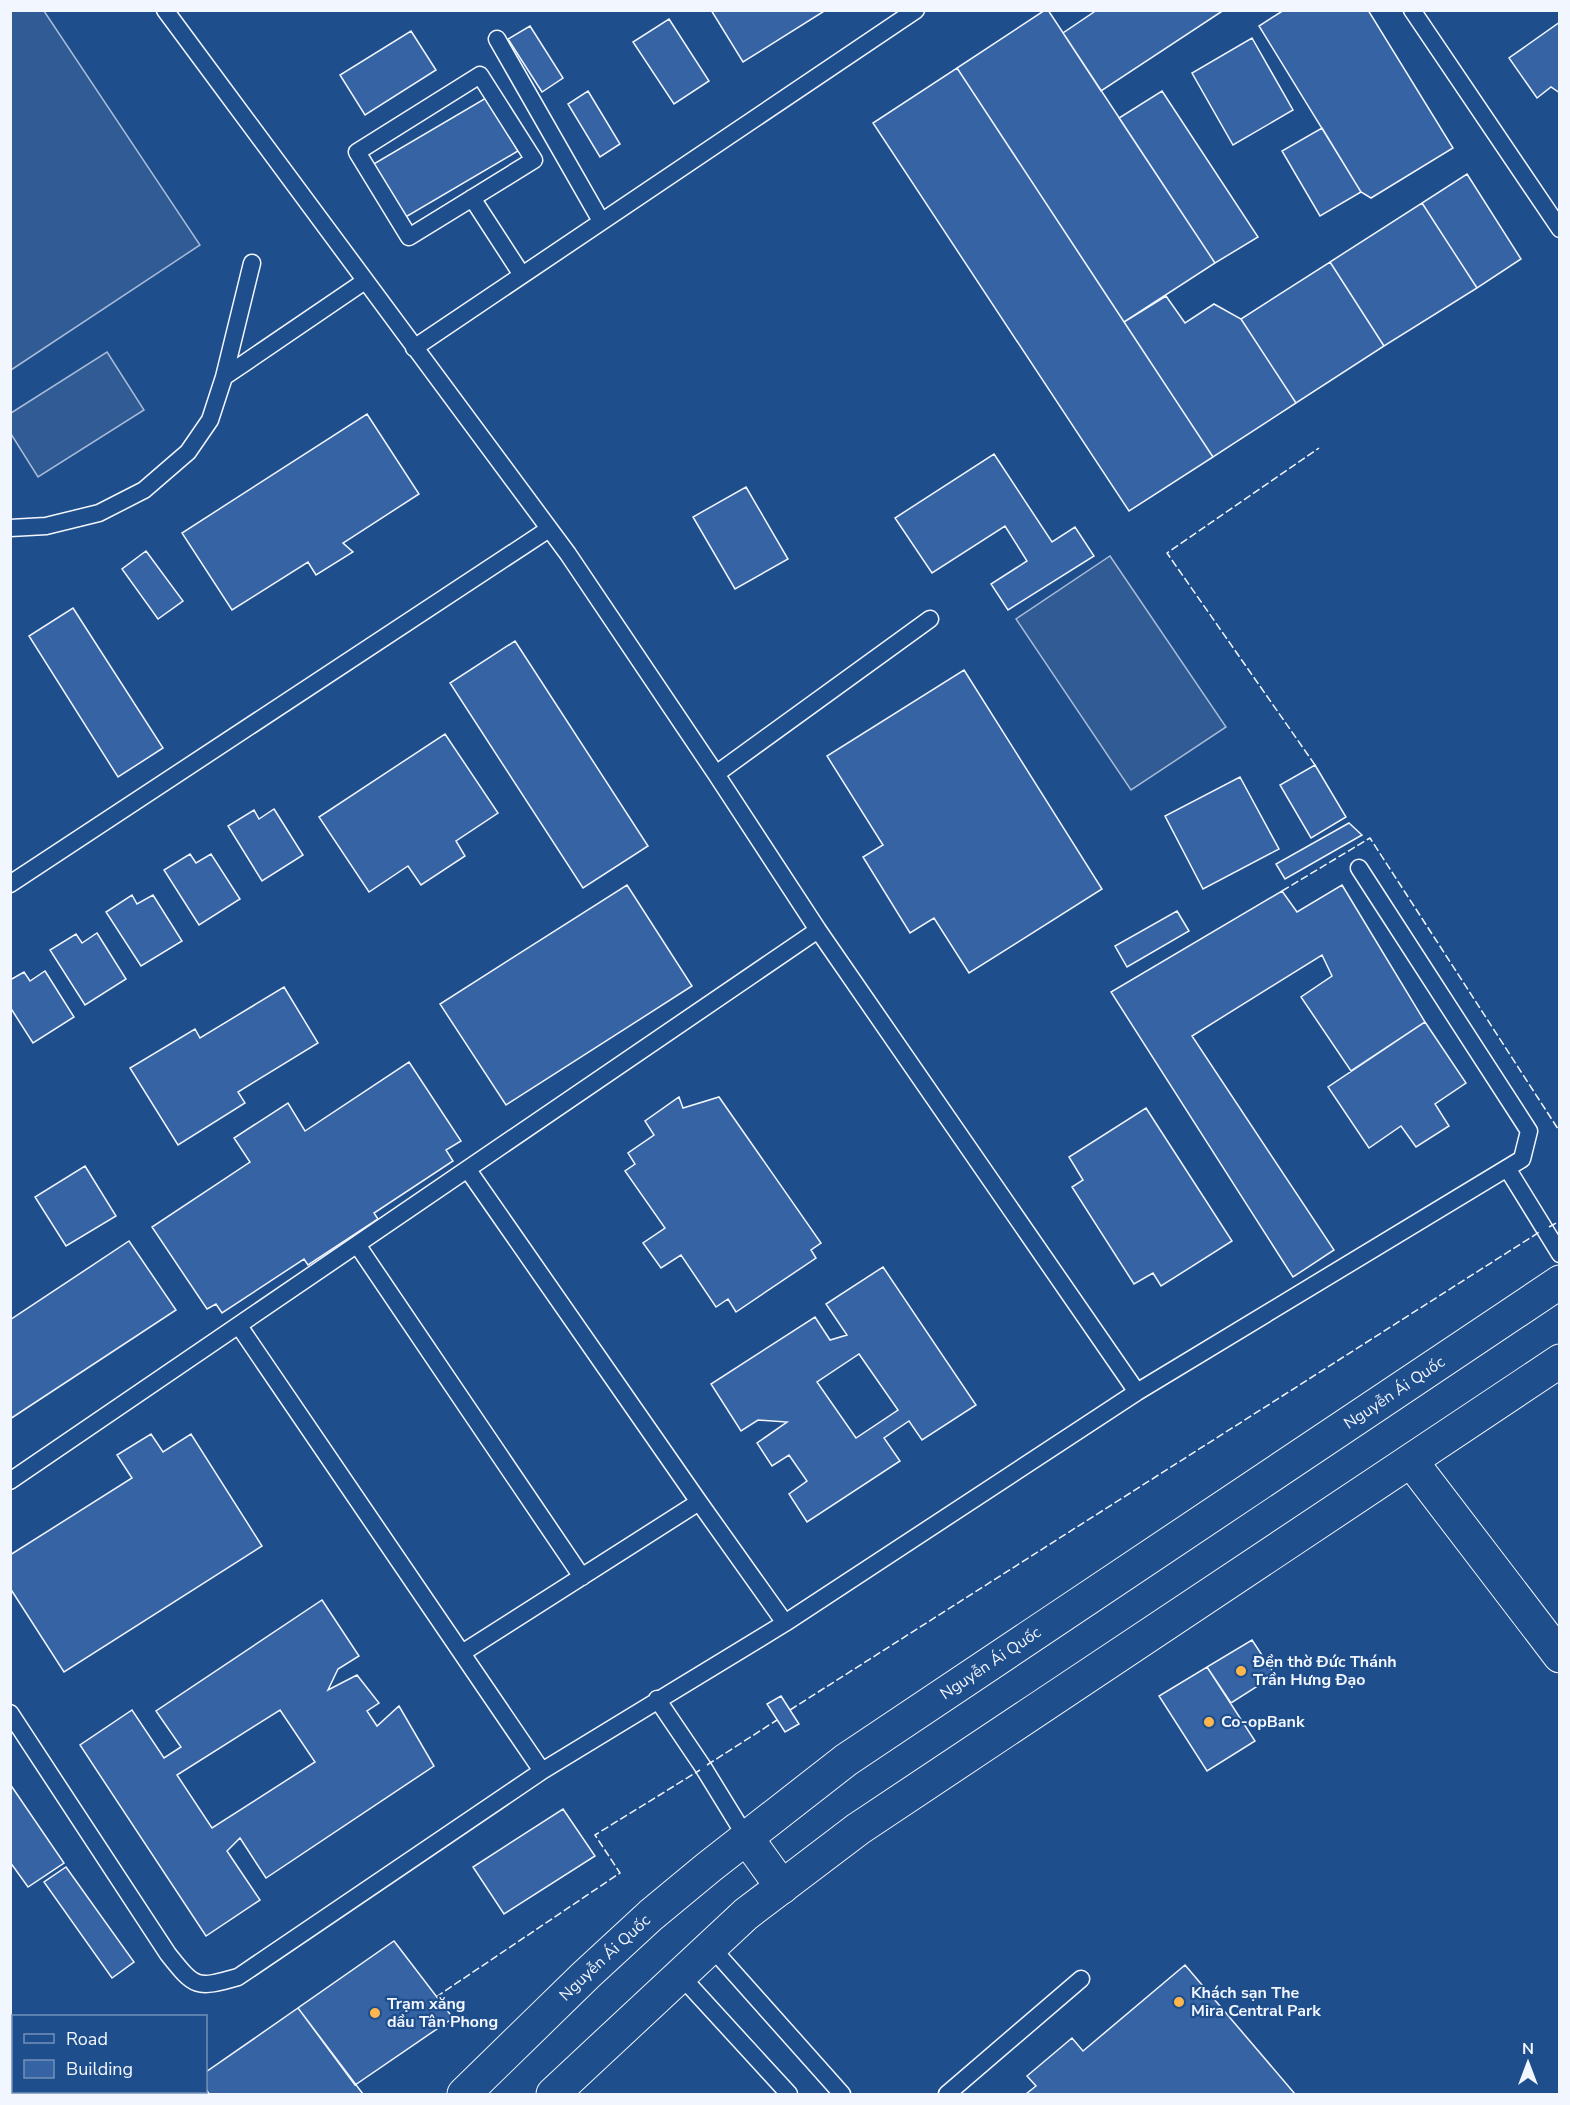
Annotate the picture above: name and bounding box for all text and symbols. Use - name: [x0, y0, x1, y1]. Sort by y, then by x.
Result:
- street label: Nguyễn Ái Quốc: [1340, 1351, 1450, 1435]
- street label: Nguyễn Ái Quốc: [936, 1621, 1046, 1705]
- place label: Đền thờ Đức Thánh Trần Hưng Đạo: [1252, 1651, 1397, 1691]
- marker: Đền thờ Đức Thánh Trần Hưng Đạo: [1234, 1664, 1248, 1678]
- place label: Co-opBank: [1221, 1711, 1305, 1733]
- marker: Co-opBank: [1202, 1715, 1216, 1729]
- street label: Nguyễn Ái Quốc: [555, 1909, 656, 2006]
- place label: Khách sạn The Mira Central Park: [1191, 1982, 1321, 2022]
- place label: Trạm xăng dầu Tân Phong: [387, 1993, 498, 2033]
- marker: Khách sạn The Mira Central Park: [1172, 1995, 1186, 2009]
- marker: Trạm xăng dầu Tân Phong: [368, 2006, 382, 2020]
- legend: [12, 2015, 207, 2093]
- text: Road: [66, 2027, 108, 2051]
- north arrow: [1498, 2033, 1558, 2093]
- text: N: [1522, 2038, 1534, 2060]
- text: Building: [66, 2057, 133, 2081]

